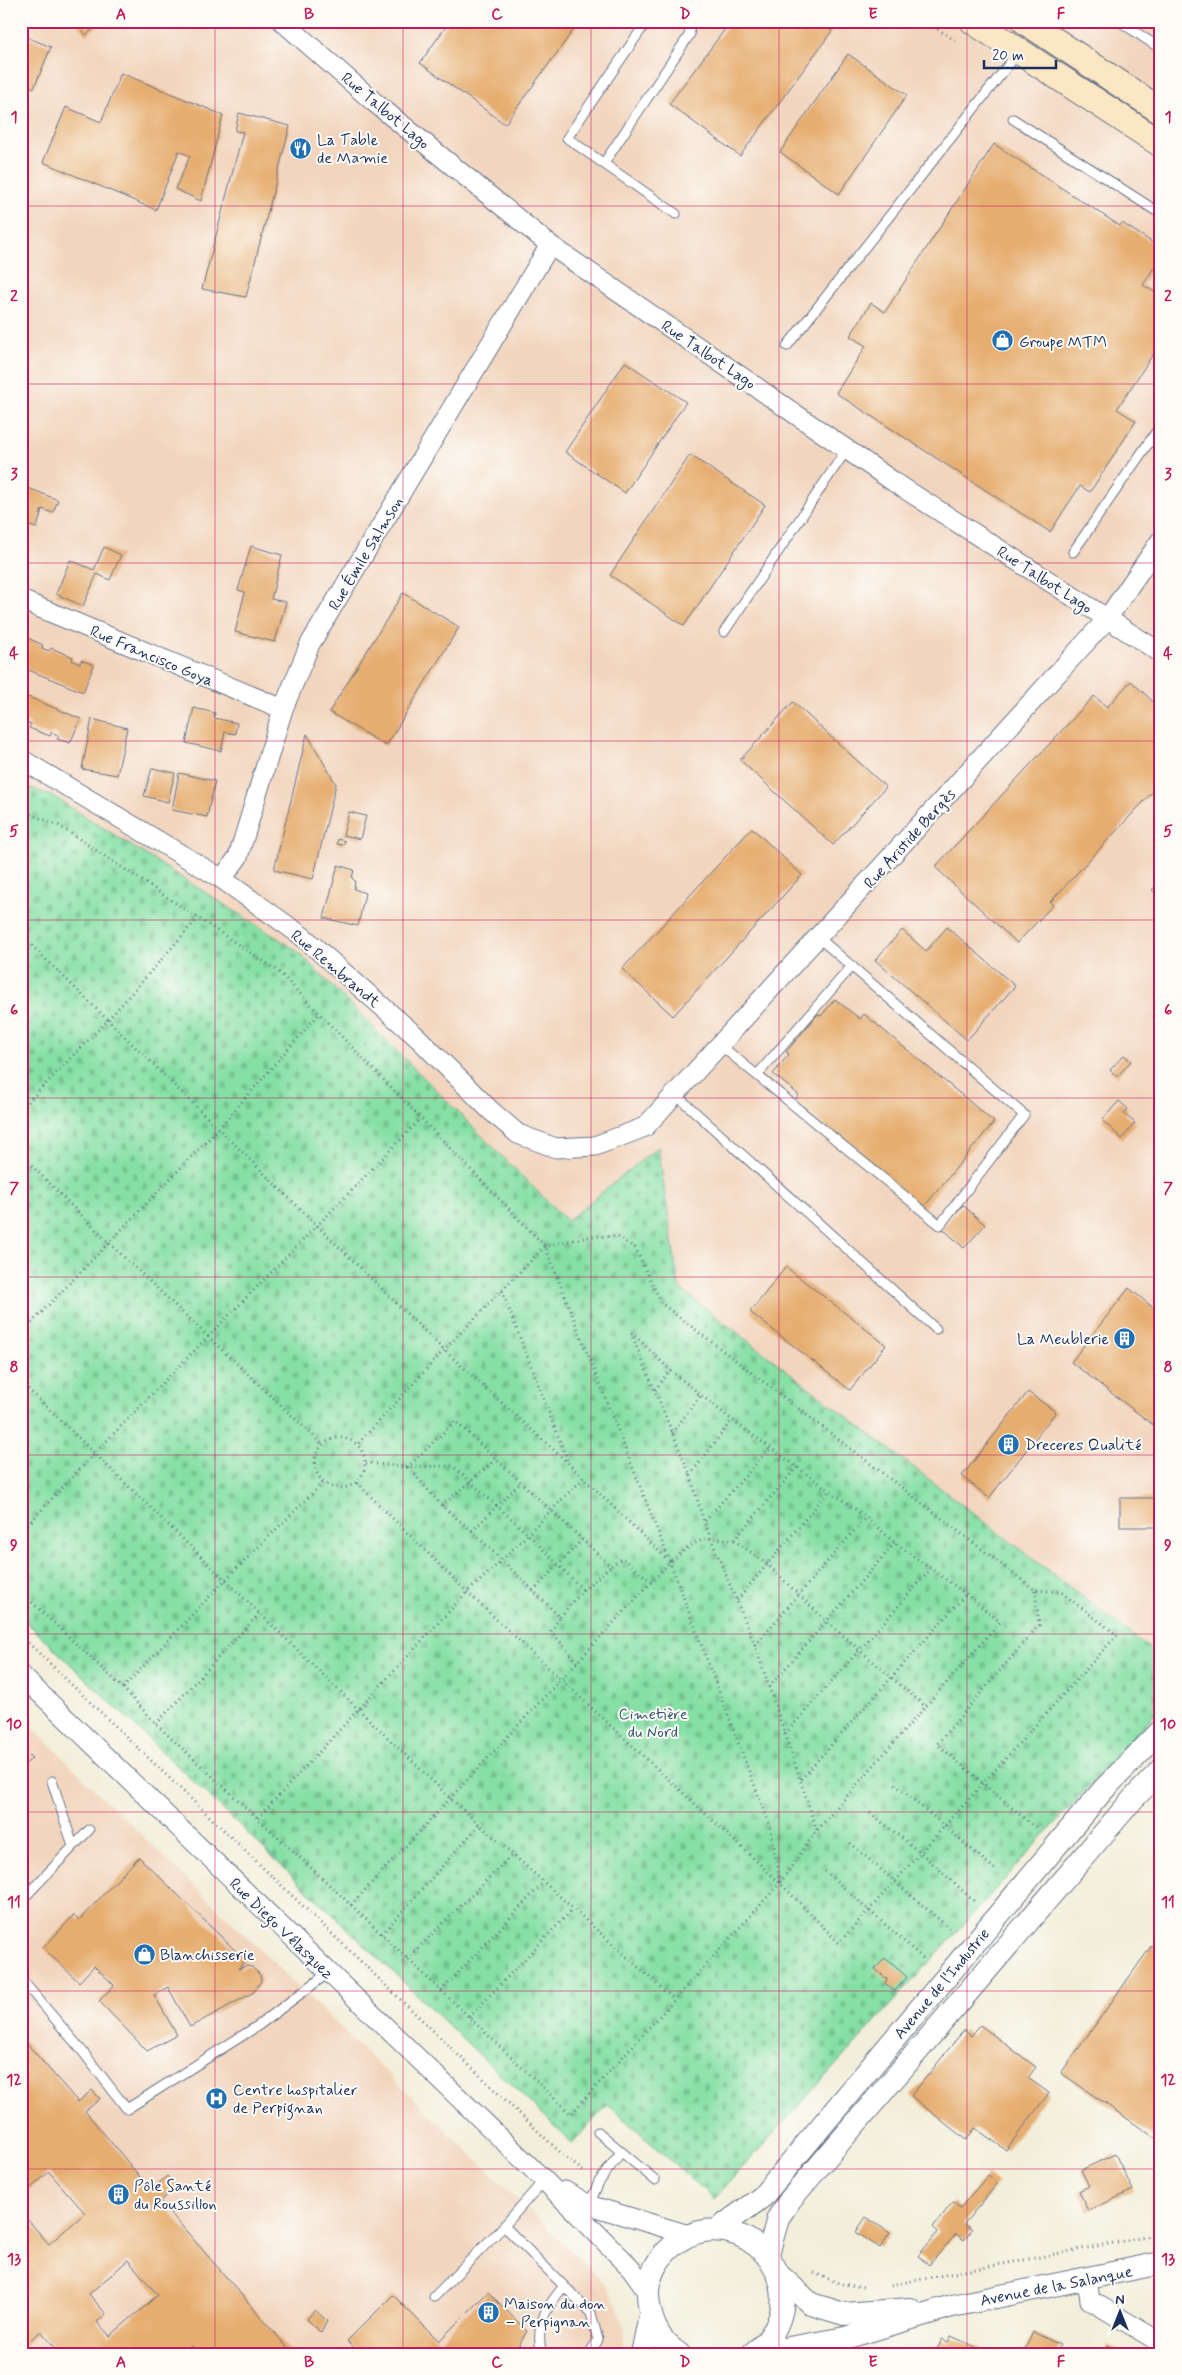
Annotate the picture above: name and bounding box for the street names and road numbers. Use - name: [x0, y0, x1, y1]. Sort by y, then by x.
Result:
- street label: Rue Talbot Lago: [336, 68, 434, 155]
- street label: Rue Talbot Lago: [656, 316, 759, 395]
- street label: Rue Émile Salmson: [324, 493, 409, 614]
- street label: Rue Talbot Lago: [992, 542, 1096, 620]
- street label: Rue Francisco Goya: [87, 621, 216, 692]
- street label: Rue Aristide Bergès: [860, 785, 961, 894]
- street label: Rue Rembrandt: [286, 926, 385, 1013]
- street label: Rue Diego Vélasquez: [224, 1874, 338, 1985]
- street label: Avenue de l'Industrie: [889, 1924, 995, 2044]
- street label: Avenue de la Salanque: [978, 2261, 1134, 2312]

